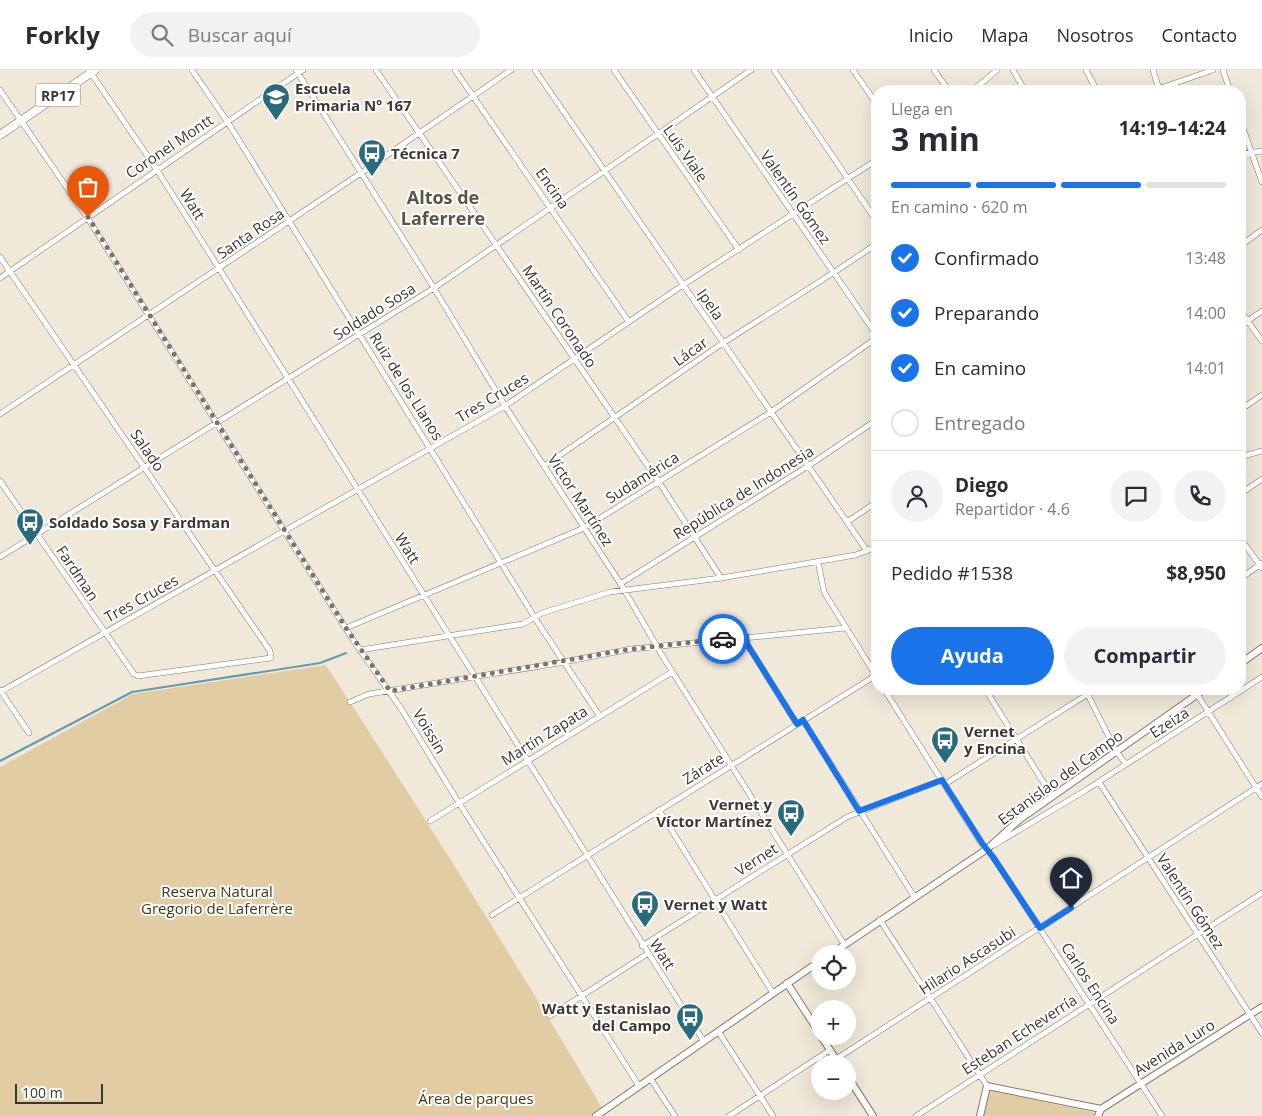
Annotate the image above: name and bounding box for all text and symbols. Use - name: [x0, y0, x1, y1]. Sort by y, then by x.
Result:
- search box: [130, 12, 480, 57]
- text: Forkly: [25, 18, 100, 51]
- icon: search: [148, 21, 176, 49]
- text: Buscar aquí: [188, 22, 292, 48]
- text: Inicio: [909, 23, 953, 47]
- text: Mapa: [981, 23, 1029, 47]
- text: Nosotros: [1057, 23, 1134, 47]
- text: Contacto: [1162, 23, 1237, 47]
- place label: Escuela Primaria Nº 167: [295, 78, 412, 115]
- school or university icon: Escuela Primaria Nº 167: [261, 82, 291, 121]
- road number: RP17: [36, 84, 80, 106]
- text: Llega en: [891, 98, 953, 120]
- street label: Coronel Montt: [121, 109, 217, 183]
- text: 14:19–14:24: [1119, 115, 1226, 141]
- text: 3 min: [891, 117, 980, 160]
- street label: Luis Viale: [659, 121, 713, 185]
- bus stop icon: Técnica 7: [357, 138, 387, 177]
- place label: Técnica 7: [391, 143, 460, 163]
- street label: Valentín Gómez: [756, 146, 836, 248]
- street label: Encina: [532, 163, 574, 213]
- pin: [67, 166, 109, 217]
- icon: bag: [74, 173, 102, 201]
- street label: Watt: [176, 185, 210, 223]
- district label: Altos de Laferrere: [401, 185, 485, 230]
- text: En camino · 620 m: [891, 196, 1028, 218]
- street label: Santa Rosa: [212, 203, 288, 263]
- icon: check: [891, 244, 919, 272]
- text: Confirmado: [934, 245, 1039, 271]
- text: 13:48: [1185, 247, 1226, 269]
- street label: Martín Coronado: [518, 261, 602, 371]
- street label: Soldado Sosa: [329, 278, 419, 344]
- street label: Ipela: [693, 284, 729, 324]
- icon: check: [891, 299, 919, 327]
- text: Preparando: [934, 300, 1039, 326]
- text: 14:00: [1185, 302, 1226, 324]
- street label: Ruiz de los Llanos: [366, 328, 448, 444]
- street label: Lácar: [669, 332, 711, 370]
- icon: check: [891, 354, 919, 382]
- text: En camino: [934, 355, 1026, 381]
- text: 14:01: [1185, 357, 1226, 379]
- street label: Tres Cruces: [452, 367, 532, 427]
- text: Entregado: [934, 410, 1025, 436]
- street label: Salado: [126, 425, 170, 475]
- street label: República de Indonesia: [669, 441, 817, 543]
- street label: Sudamérica: [602, 447, 682, 507]
- street label: Víctor Martínez: [544, 450, 618, 550]
- button: person: [891, 470, 943, 522]
- button: chat: [1110, 470, 1162, 522]
- button: phone: [1174, 470, 1226, 522]
- text: Diego: [955, 472, 1009, 498]
- text: Repartidor · 4.6: [955, 498, 1070, 520]
- bus stop icon: Soldado Sosa y Fardman: [15, 507, 45, 546]
- place label: Soldado Sosa y Fardman: [49, 512, 230, 532]
- street label: Watt: [391, 529, 425, 567]
- street label: Fardman: [52, 541, 104, 605]
- text: Pedido #1538: [891, 560, 1013, 586]
- text: $8,950: [1166, 560, 1226, 586]
- street label: Tres Cruces: [101, 570, 181, 626]
- courier: [698, 614, 748, 664]
- icon: car: [709, 625, 737, 653]
- button: Ayuda: [891, 627, 1054, 685]
- button: Compartir: [1064, 627, 1226, 685]
- street label: Martín Zapata: [497, 700, 591, 770]
- street label: Ezeiza: [1146, 702, 1192, 742]
- street label: Voissin: [409, 705, 451, 757]
- place label: Vernet y Encina: [964, 721, 1026, 758]
- bus stop icon: Vernet y Encina: [930, 725, 960, 764]
- street label: Estanislao del Campo: [994, 725, 1126, 829]
- street label: Zárate: [679, 748, 727, 788]
- place label: Vernet y Víctor Martínez: [656, 794, 772, 831]
- bus stop icon: Vernet y Víctor Martínez: [776, 798, 806, 837]
- street label: Vernet: [731, 838, 781, 880]
- street label: Valentín Gómez: [1153, 849, 1229, 953]
- pin: [1050, 857, 1092, 908]
- icon: home: [1057, 864, 1085, 892]
- park label: Reserva Natural Gregorio de Laferrère: [141, 881, 293, 918]
- bus stop icon: Vernet y Watt: [630, 889, 660, 928]
- place label: Vernet y Watt: [664, 894, 768, 914]
- street label: Hilario Ascasubi: [915, 921, 1019, 999]
- street label: Watt: [646, 935, 680, 973]
- street label: Carlos Encina: [1057, 938, 1125, 1028]
- map controls: [811, 945, 856, 1100]
- button: locate: [811, 945, 856, 990]
- street label: Esteban Echeverría: [958, 989, 1080, 1079]
- place label: Watt y Estanislao del Campo: [542, 998, 671, 1035]
- button: +: [811, 1000, 856, 1045]
- bus stop icon: Watt y Estanislao del Campo: [675, 1002, 705, 1041]
- street label: Avenida Luro: [1130, 1014, 1218, 1080]
- button: −: [811, 1055, 856, 1100]
- scale bar: [15, 1081, 102, 1104]
- text: 100 m: [22, 1083, 63, 1102]
- park label: Área de parques: [418, 1088, 534, 1108]

